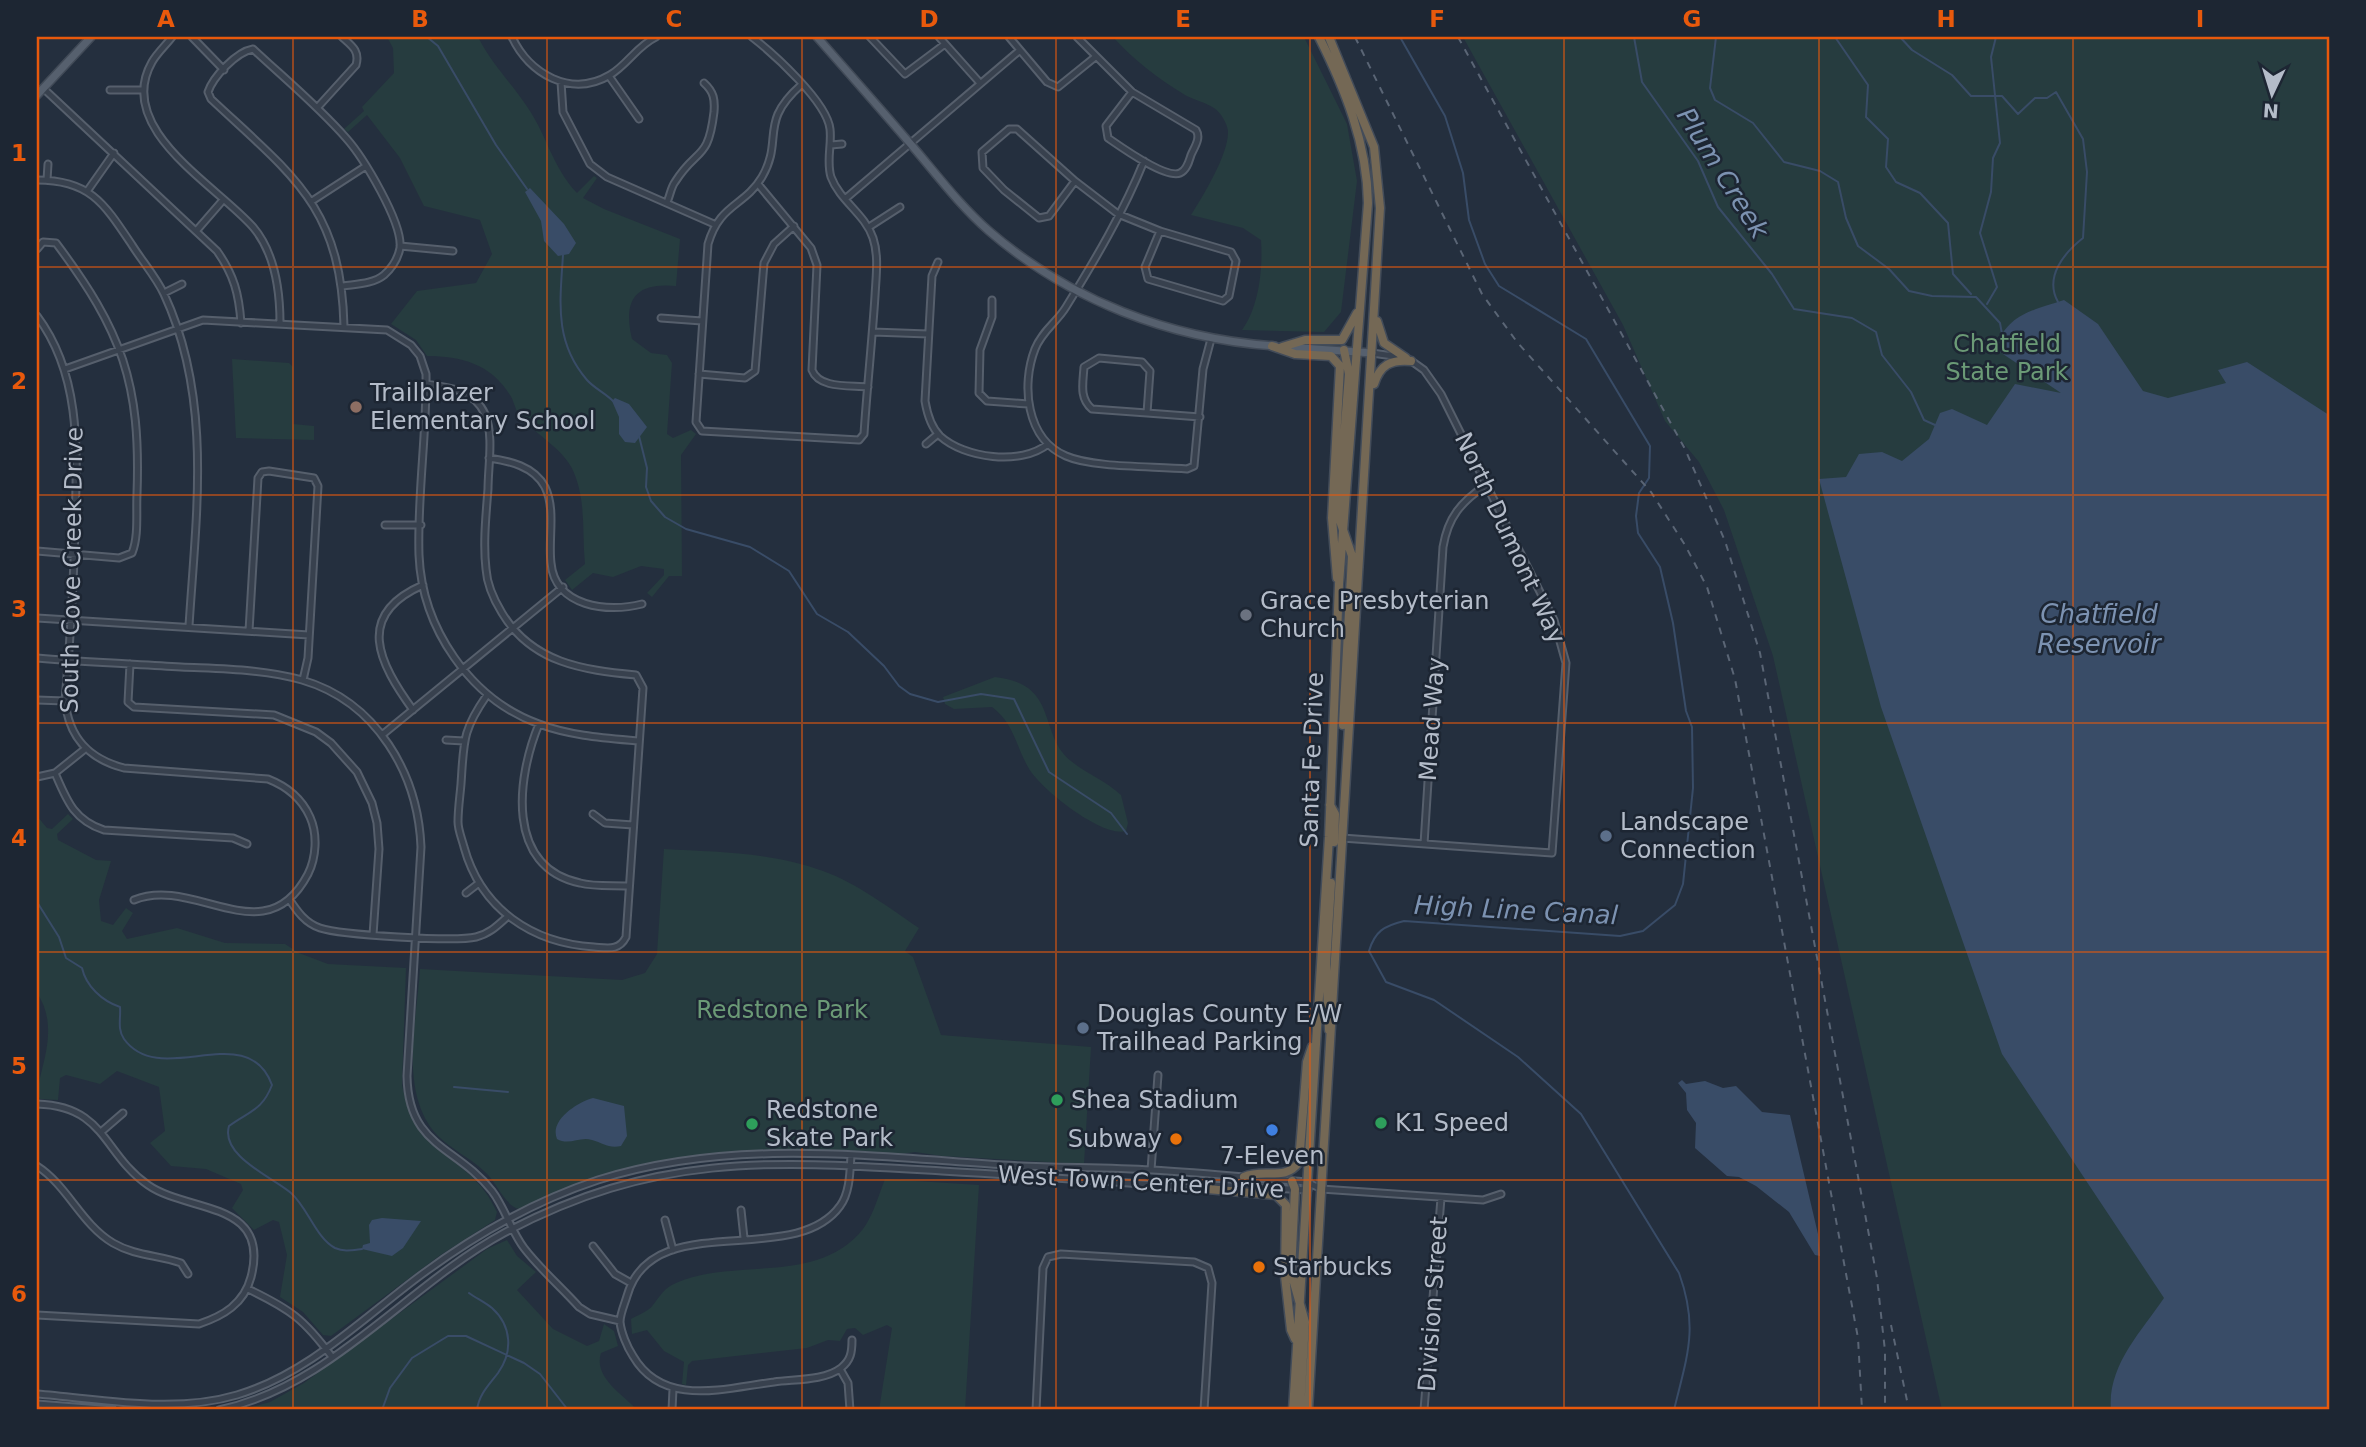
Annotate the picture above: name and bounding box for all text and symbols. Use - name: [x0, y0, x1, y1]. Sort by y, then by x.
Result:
- text: A: [157, 6, 175, 32]
- text: B: [411, 6, 429, 32]
- text: C: [666, 6, 682, 32]
- text: D: [919, 6, 939, 32]
- text: E: [1175, 6, 1191, 32]
- text: F: [1429, 6, 1445, 32]
- text: G: [1683, 6, 1701, 32]
- text: H: [1936, 6, 1956, 32]
- text: I: [2196, 6, 2204, 32]
- north arrow: [2236, 60, 2306, 130]
- text: N: [2262, 99, 2280, 122]
- water label: Plum Creek: [1671, 102, 1776, 245]
- text: 1: [11, 140, 27, 166]
- park label: Chatfield State Park: [1945, 330, 2069, 386]
- text: 2: [11, 368, 27, 394]
- place label: Trailblazer Elementary School: [369, 379, 595, 435]
- marker: Trailblazer Elementary School: [348, 399, 364, 415]
- street label: South Cove Creek Drive: [56, 426, 88, 714]
- street label: North Dumont Way: [1449, 428, 1571, 648]
- place label: Grace Presbyterian Church: [1260, 587, 1490, 643]
- text: 3: [11, 596, 27, 622]
- water label: Chatfield Reservoir: [2037, 599, 2163, 659]
- marker: Grace Presbyterian Church: [1238, 607, 1254, 623]
- street label: Mead Way: [1414, 656, 1450, 782]
- street label: Santa Fe Drive: [1295, 672, 1329, 848]
- place label: Landscape Connection: [1620, 808, 1756, 864]
- text: 4: [11, 825, 27, 851]
- marker: Landscape Connection: [1598, 828, 1614, 844]
- water label: High Line Canal: [1413, 890, 1620, 930]
- park label: Redstone Park: [696, 996, 868, 1024]
- place label: Douglas County E/W Trailhead Parking: [1096, 1000, 1342, 1056]
- marker: Douglas County E/W Trailhead Parking: [1075, 1020, 1091, 1036]
- text: 5: [11, 1053, 27, 1079]
- place label: Shea Stadium: [1071, 1086, 1238, 1114]
- marker: Shea Stadium: [1049, 1092, 1065, 1108]
- place label: Redstone Skate Park: [766, 1096, 893, 1152]
- place label: K1 Speed: [1395, 1109, 1509, 1137]
- marker: K1 Speed: [1373, 1115, 1389, 1131]
- marker: Redstone Skate Park: [744, 1116, 760, 1132]
- marker: 7-Eleven: [1264, 1122, 1280, 1138]
- place label: Subway: [1068, 1125, 1162, 1153]
- marker: Subway: [1168, 1131, 1184, 1147]
- place label: 7-Eleven: [1220, 1142, 1324, 1170]
- street label: West Town Center Drive: [997, 1161, 1285, 1203]
- street label: Division Street: [1413, 1215, 1453, 1393]
- place label: Starbucks: [1273, 1253, 1392, 1281]
- marker: Starbucks: [1251, 1259, 1267, 1275]
- text: 6: [11, 1281, 27, 1307]

